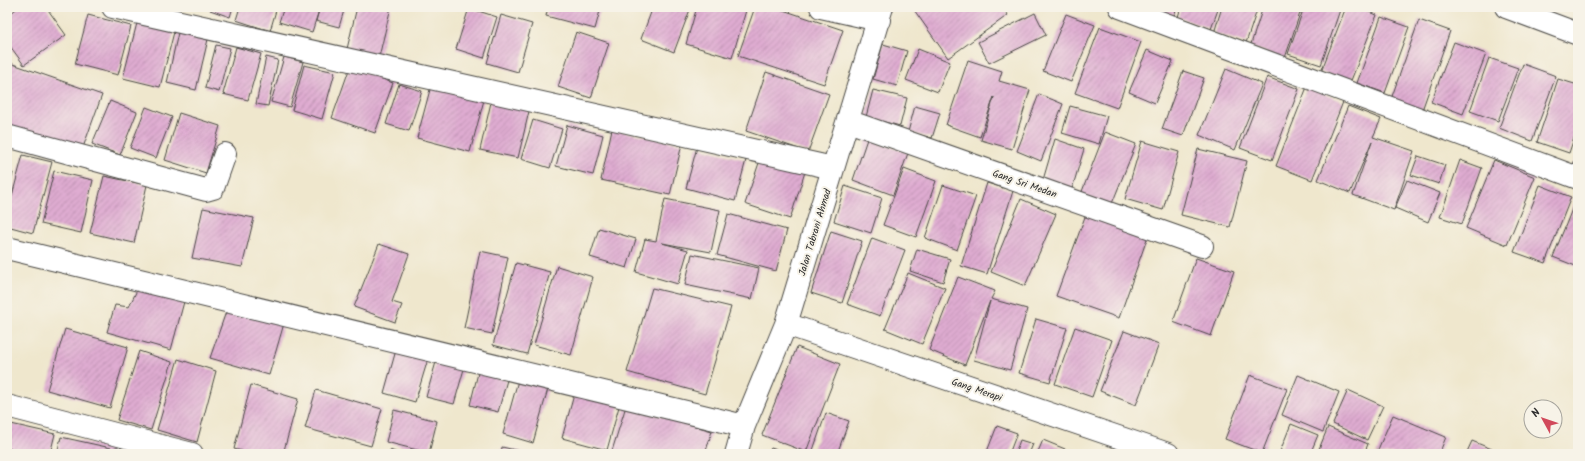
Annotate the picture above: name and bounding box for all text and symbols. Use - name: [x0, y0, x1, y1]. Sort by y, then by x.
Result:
- street label: Gang Sri Medan: [990, 165, 1059, 202]
- street label: Jalan Tabrani Ahmad: [794, 186, 836, 278]
- street label: Gang Merapi: [949, 374, 1005, 406]
- north arrow: [1523, 399, 1563, 439]
- text: N: [1527, 405, 1545, 422]

